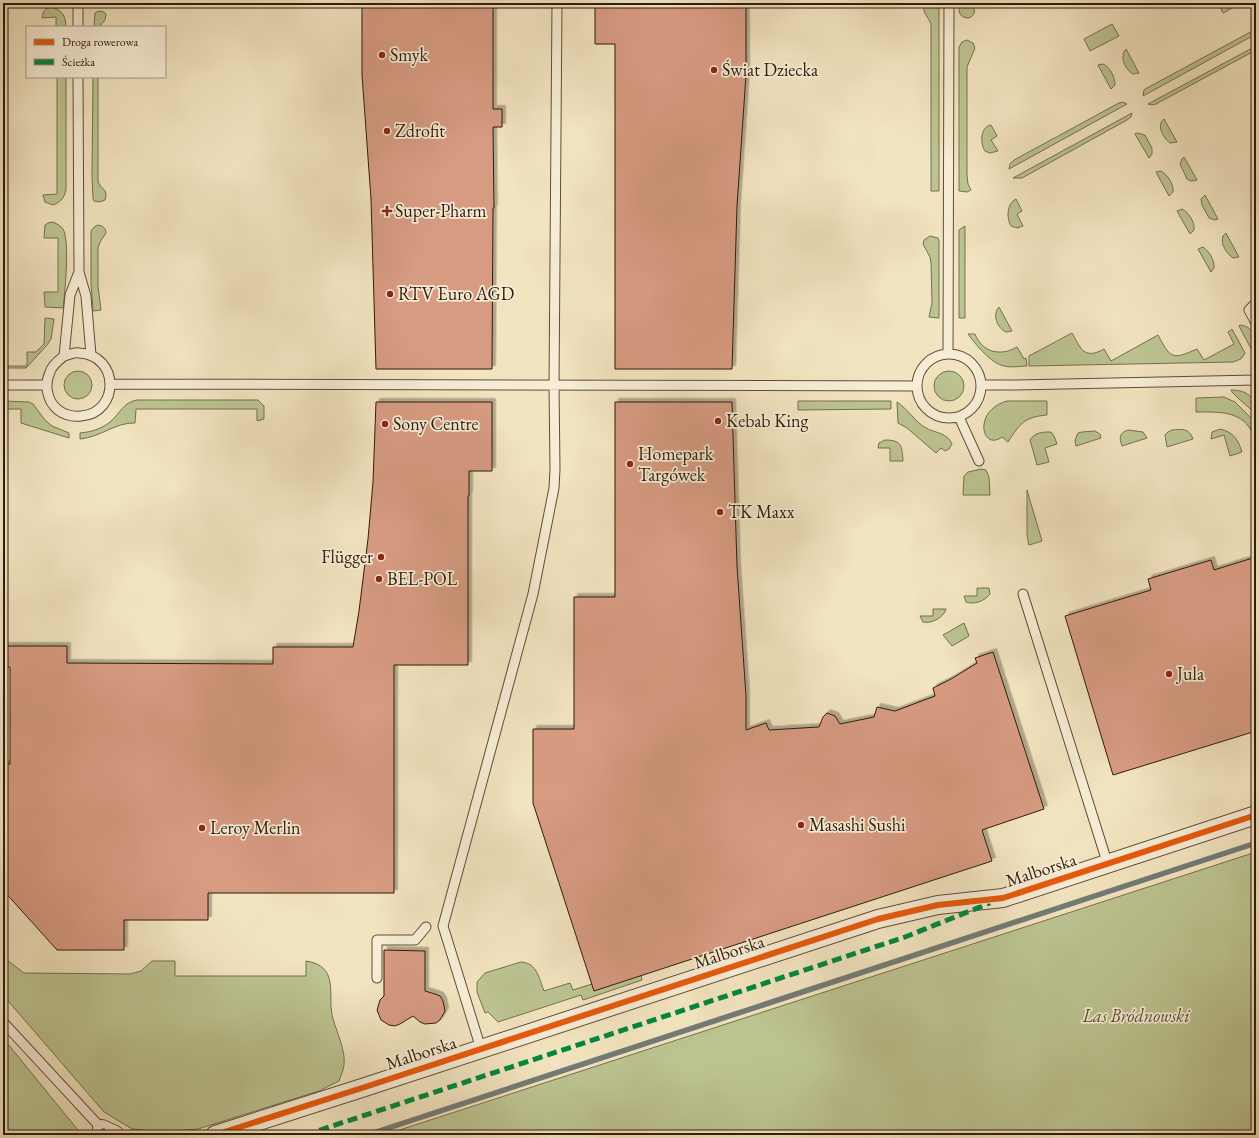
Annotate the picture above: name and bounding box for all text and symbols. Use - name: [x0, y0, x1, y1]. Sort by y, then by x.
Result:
- legend: [26, 26, 166, 78]
- text: Droga rowerowa: [62, 34, 139, 50]
- place label: Smyk: [390, 43, 429, 66]
- marker: Smyk: [377, 50, 387, 60]
- text: Ścieżka: [62, 54, 95, 70]
- place label: Świat Dziecka: [722, 58, 819, 81]
- marker: Świat Dziecka: [709, 65, 719, 75]
- place label: Zdrofit: [395, 119, 445, 142]
- marker: Zdrofit: [382, 126, 392, 136]
- place label: Super-Pharm: [395, 199, 487, 222]
- marker: Super-Pharm: [382, 206, 392, 216]
- place label: RTV Euro AGD: [398, 282, 514, 305]
- marker: RTV Euro AGD: [385, 289, 395, 299]
- place label: Kebab King: [726, 409, 808, 432]
- place label: Sony Centre: [393, 412, 479, 435]
- marker: Kebab King: [713, 416, 723, 426]
- marker: Sony Centre: [380, 419, 390, 429]
- place label: Homepark Targówek: [638, 442, 714, 486]
- marker: Homepark Targówek: [625, 459, 635, 469]
- place label: TK Maxx: [728, 500, 795, 523]
- marker: TK Maxx: [715, 507, 725, 517]
- place label: Flügger: [321, 545, 373, 568]
- marker: Flügger: [376, 552, 386, 562]
- place label: BEL-POL: [387, 567, 458, 590]
- marker: BEL-POL: [374, 574, 384, 584]
- place label: Jula: [1175, 662, 1205, 685]
- marker: Jula: [1164, 669, 1174, 679]
- place label: Masashi Sushi: [809, 813, 906, 836]
- place label: Leroy Merlin: [210, 816, 301, 839]
- marker: Masashi Sushi: [796, 820, 806, 830]
- marker: Leroy Merlin: [197, 823, 207, 833]
- street label: Malborska: [1003, 847, 1080, 892]
- street label: Malborska: [691, 929, 768, 974]
- park label: Las Bródnowski: [1082, 1004, 1190, 1027]
- street label: Malborska: [383, 1030, 460, 1075]

